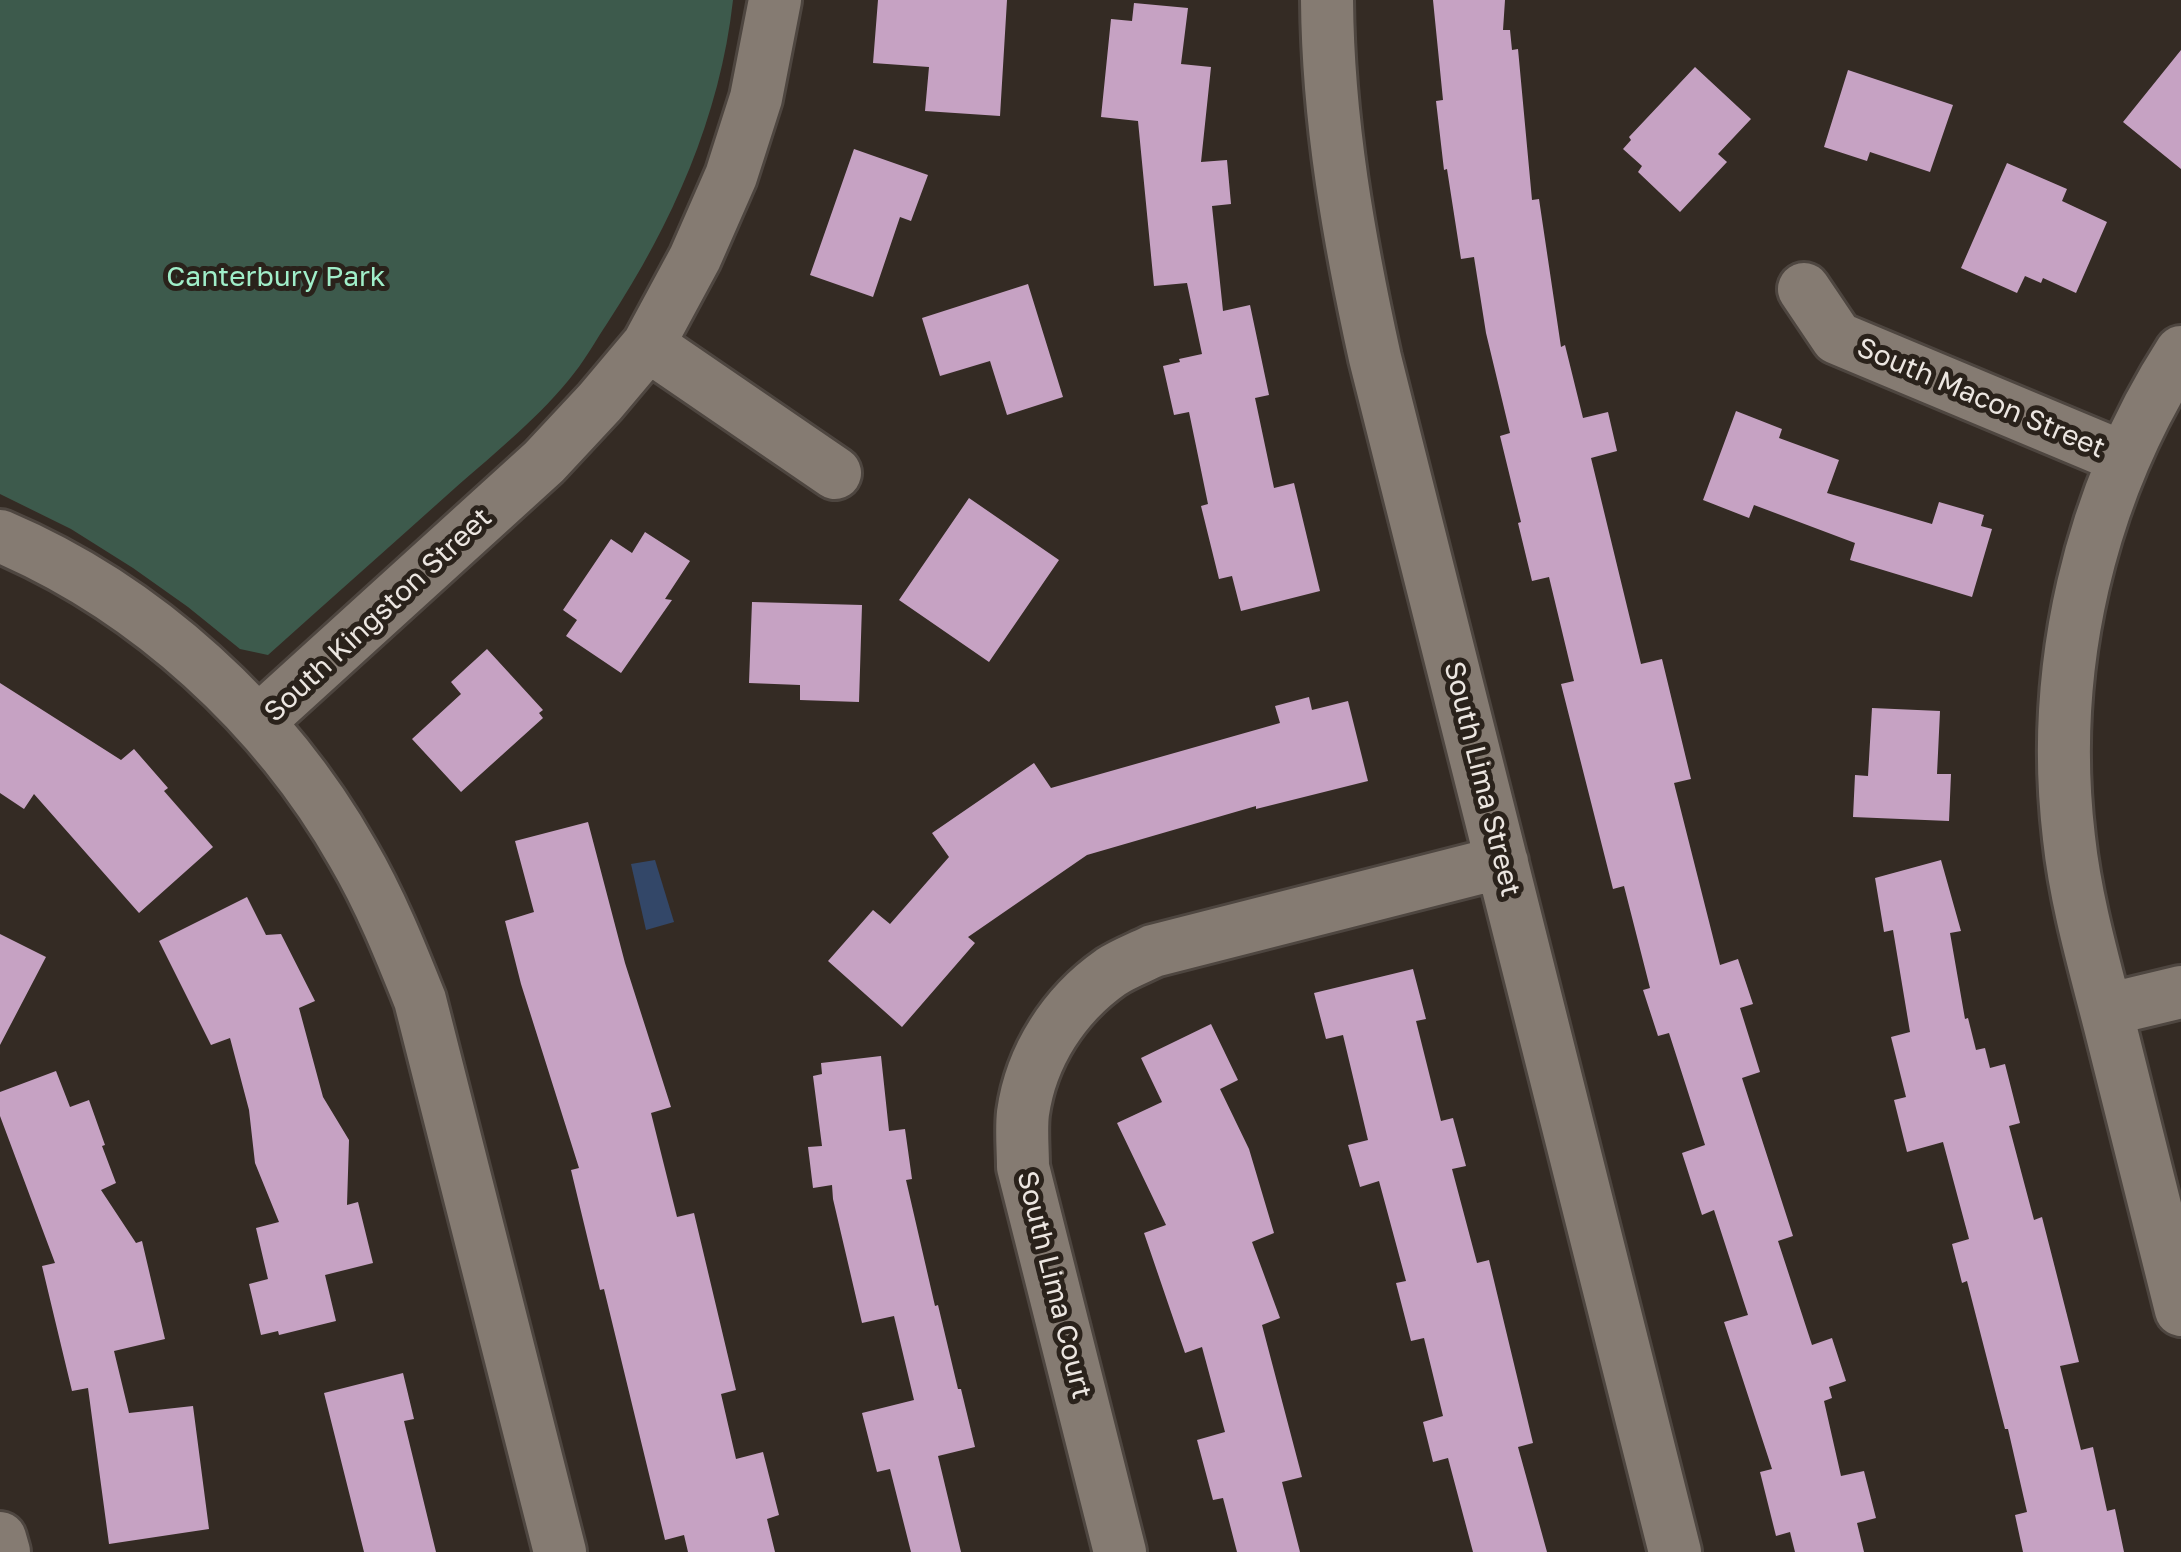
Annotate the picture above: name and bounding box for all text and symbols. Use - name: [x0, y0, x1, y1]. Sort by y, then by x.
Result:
- park label: Canterbury Park: [166, 260, 386, 294]
- street label: South Macon Street: [1852, 331, 2110, 465]
- street label: South Kingston Street: [257, 501, 499, 729]
- street label: South Lima Street: [1437, 658, 1527, 900]
- street label: South Lima Court: [1009, 1168, 1099, 1402]

